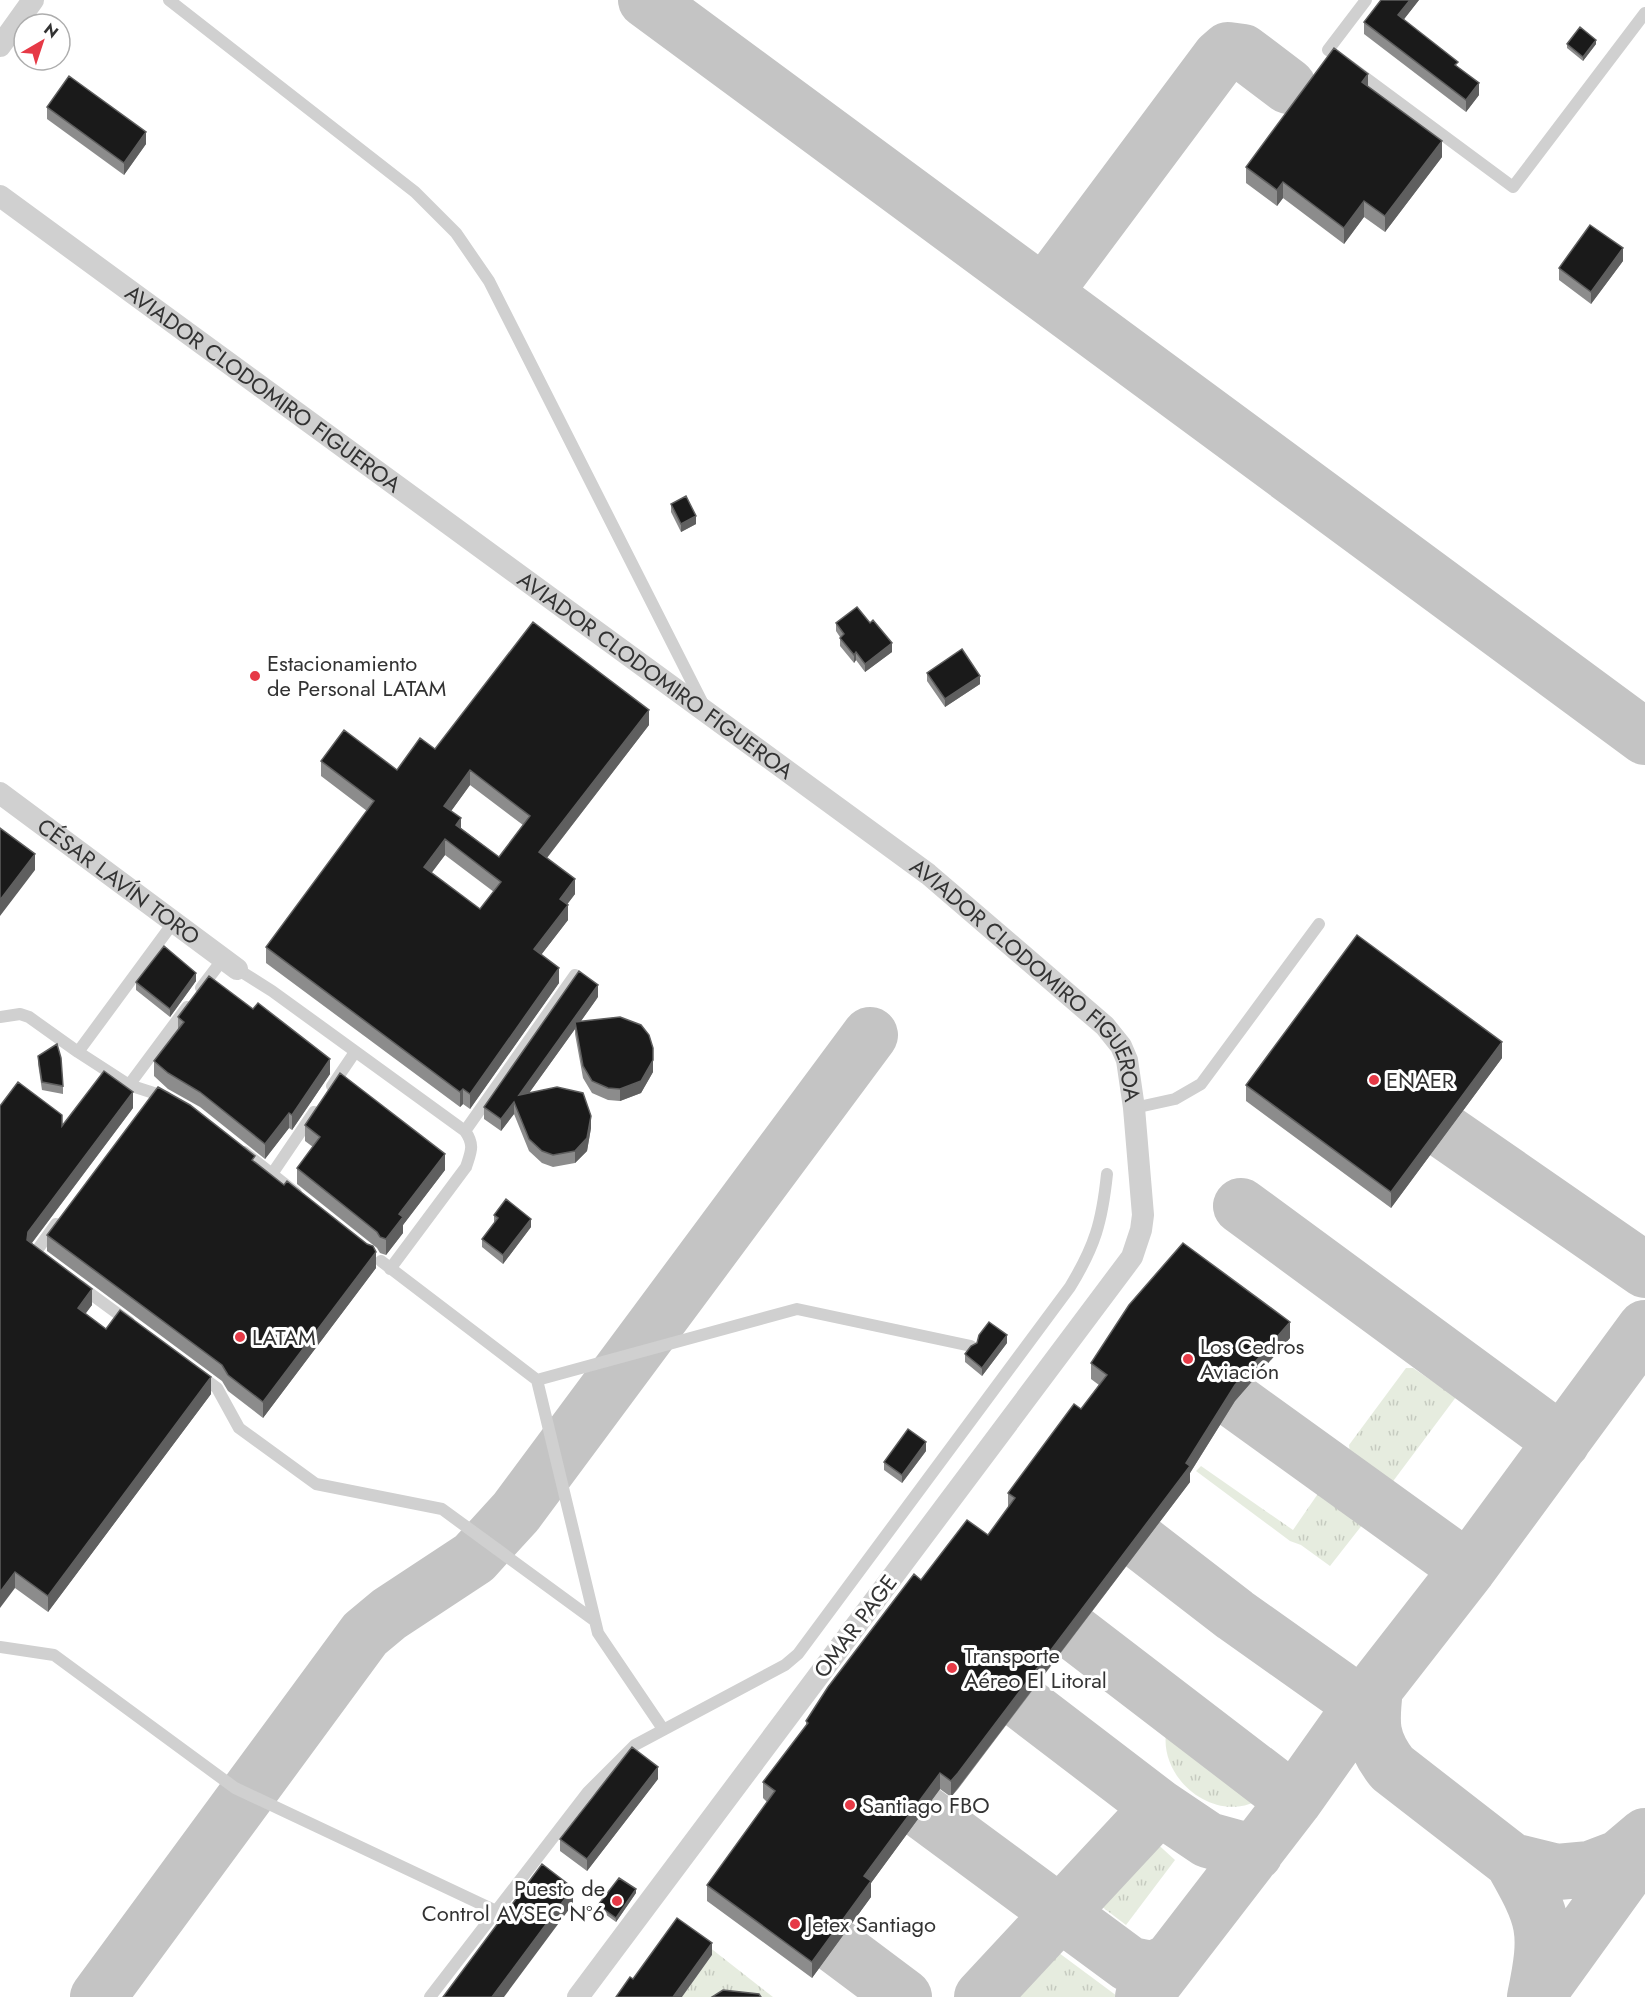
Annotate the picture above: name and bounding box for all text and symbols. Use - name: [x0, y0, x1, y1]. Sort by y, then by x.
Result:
- north arrow: [12, 12, 72, 72]
- text: N: [39, 18, 63, 44]
- street label: AVIADOR CLODOMIRO FIGUEROA: [119, 277, 408, 500]
- street label: AVIADOR CLODOMIRO FIGUEROA: [511, 563, 801, 787]
- place label: Estacionamiento de Personal LATAM: [267, 647, 446, 704]
- marker: Estacionamiento de Personal LATAM: [248, 669, 262, 683]
- street label: CÉSAR LAVÍN TORO: [31, 810, 207, 952]
- street label: AVIADOR CLODOMIRO FIGUEROA: [904, 850, 1149, 1104]
- place label: ENAER: [1386, 1064, 1455, 1096]
- marker: ENAER: [1367, 1073, 1381, 1087]
- place label: LATAM: [252, 1321, 316, 1353]
- marker: LATAM: [233, 1330, 247, 1344]
- place label: Los Cedros Aviación: [1200, 1330, 1305, 1387]
- marker: Los Cedros Aviación: [1181, 1352, 1195, 1366]
- street label: OMAR PAGE: [805, 1568, 905, 1684]
- place label: Transporte Aéreo El Litoral: [964, 1639, 1107, 1696]
- marker: Transporte Aéreo El Litoral: [945, 1661, 959, 1675]
- place label: Santiago FBO: [862, 1789, 990, 1821]
- marker: Santiago FBO: [843, 1798, 857, 1812]
- place label: Puesto de Control AVSEC Nº6: [422, 1872, 605, 1929]
- marker: Puesto de Control AVSEC Nº6: [610, 1894, 624, 1908]
- place label: Jetex Santiago: [804, 1908, 936, 1940]
- marker: Jetex Santiago: [788, 1917, 802, 1931]

